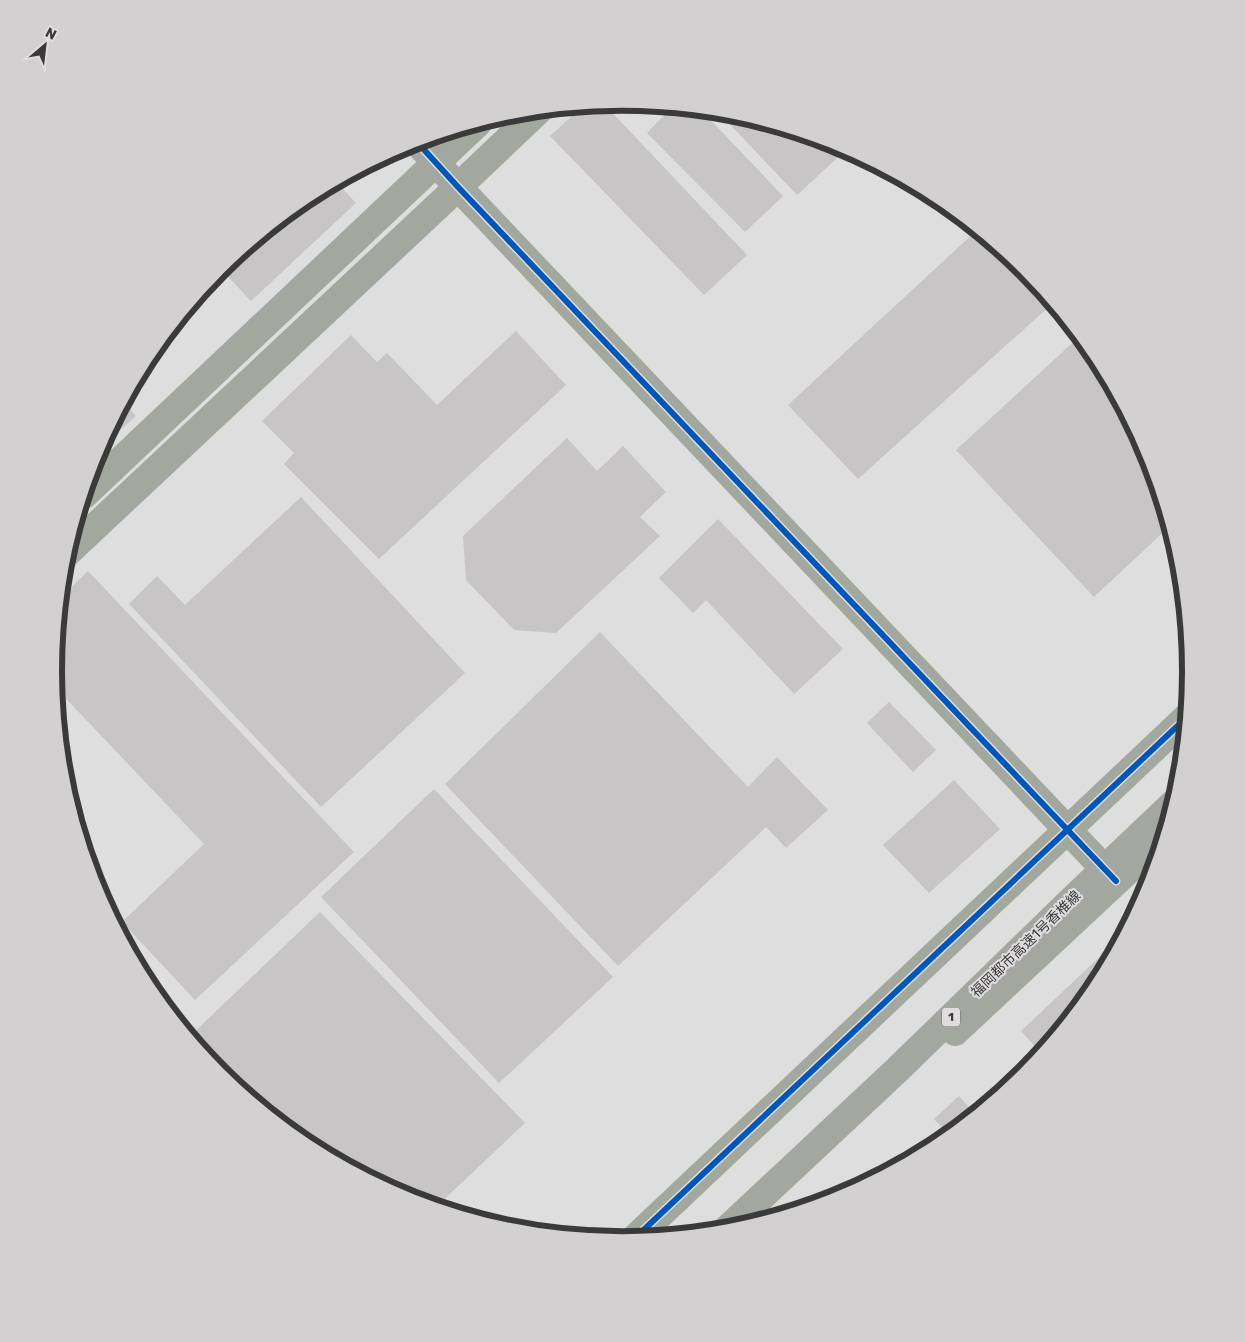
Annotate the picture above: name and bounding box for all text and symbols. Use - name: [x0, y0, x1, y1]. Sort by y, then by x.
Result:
- north arrow: [20, 20, 70, 70]
- text: N: [42, 24, 59, 44]
- street label: 福岡都市高速1号香椎線: [968, 887, 1084, 1001]
- road number: 1: [942, 1008, 960, 1026]

